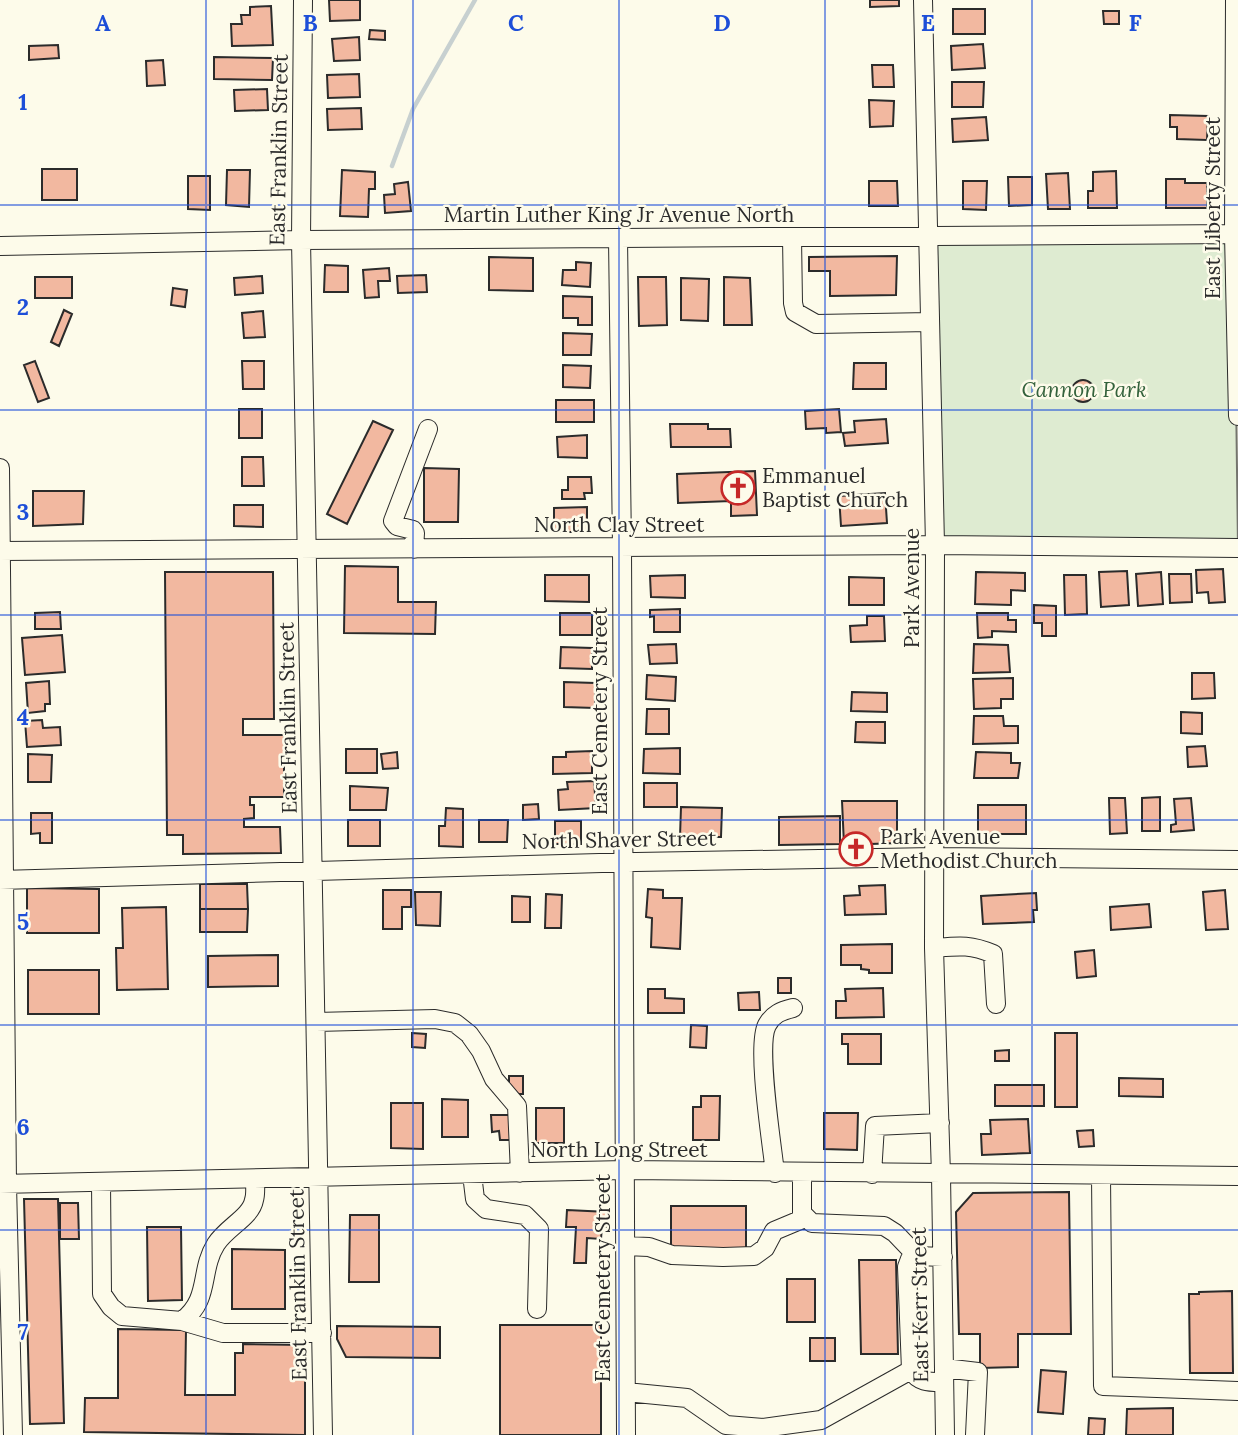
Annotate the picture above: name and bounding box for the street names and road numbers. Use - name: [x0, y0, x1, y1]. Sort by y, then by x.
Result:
- street label: East Franklin Street: [263, 53, 294, 246]
- street label: East Liberty Street: [1199, 116, 1226, 299]
- street label: Martin Luther King Jr Avenue North: [444, 201, 794, 228]
- street label: North Clay Street: [534, 511, 705, 538]
- street label: Park Avenue: [898, 528, 925, 648]
- street label: East Cemetery Street: [586, 606, 613, 815]
- street label: East Franklin Street: [272, 621, 303, 814]
- street label: North Shaver Street: [521, 824, 717, 855]
- street label: North Long Street: [530, 1136, 709, 1163]
- street label: East Cemetery Street: [589, 1173, 616, 1382]
- street label: East Franklin Street: [282, 1188, 313, 1381]
- street label: East Kerr Street: [905, 1226, 934, 1383]

